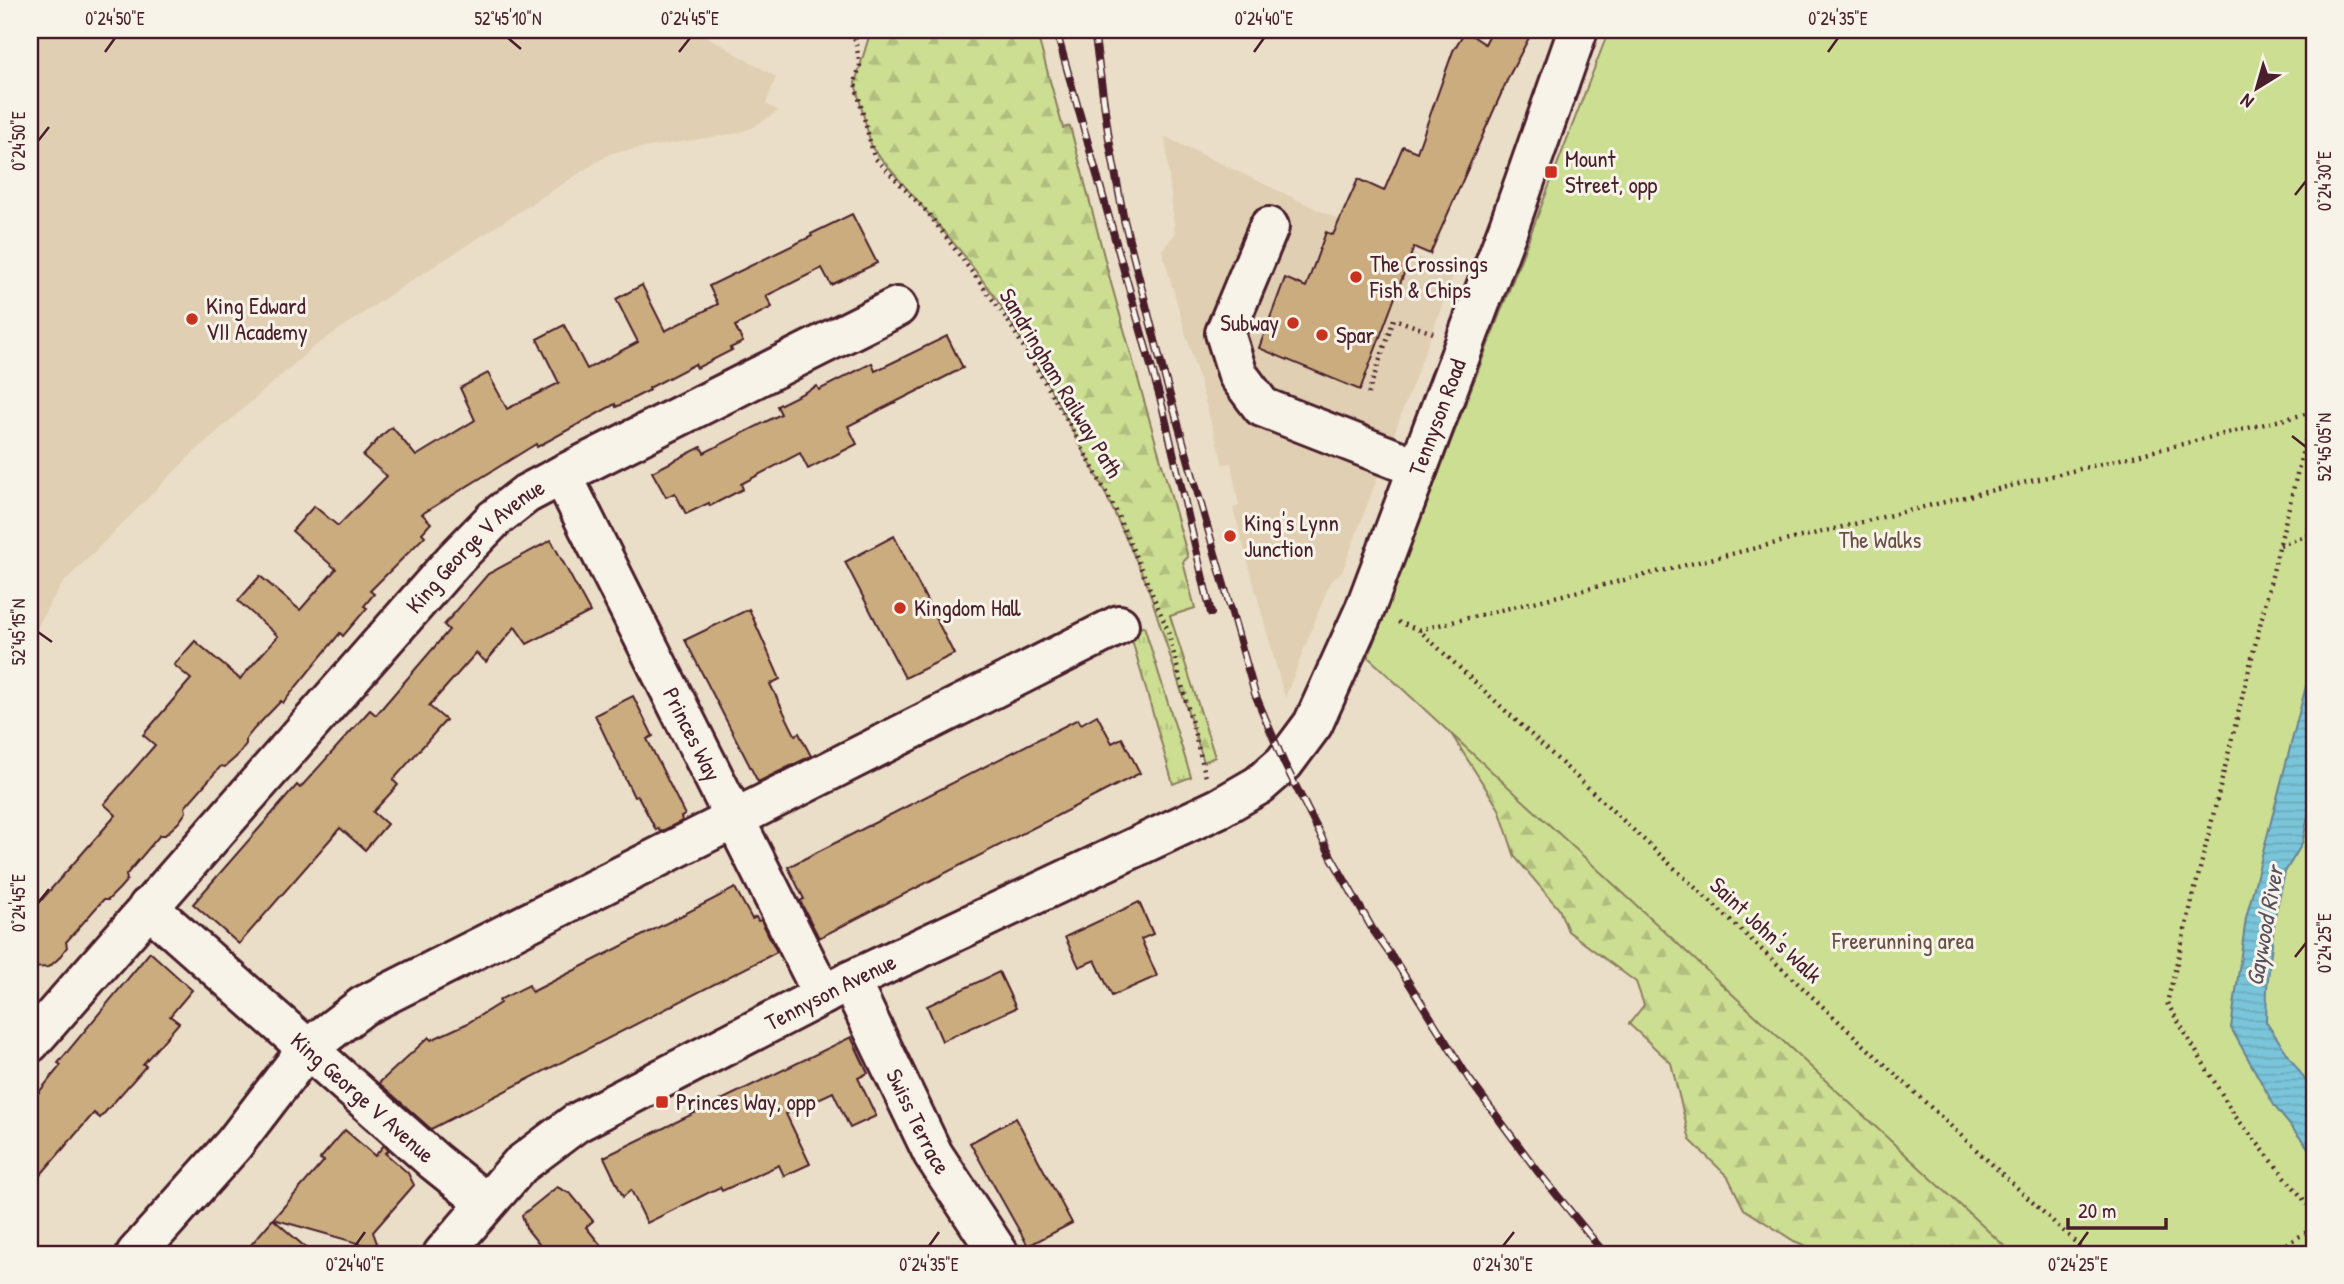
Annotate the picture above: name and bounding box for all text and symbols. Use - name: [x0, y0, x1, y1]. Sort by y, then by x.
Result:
- text: 0°24'50"E: [85, 6, 145, 31]
- text: 52°45'10"N: [474, 6, 542, 31]
- text: 0°24'45"E: [661, 6, 719, 31]
- text: 0°24'40"E: [1235, 6, 1293, 31]
- text: 0°24'35"E: [1808, 6, 1868, 31]
- north arrow: [2222, 52, 2292, 122]
- text: N: [2235, 88, 2259, 115]
- text: 0°24'50"E: [6, 111, 31, 171]
- place label: Mount Street, opp: [1565, 143, 1658, 200]
- text: 0°24'30"E: [2312, 151, 2337, 211]
- marker: Mount Street, opp: [1543, 164, 1559, 180]
- place label: The Crossings Fish & Chips: [1369, 248, 1488, 305]
- marker: The Crossings Fish & Chips: [1348, 269, 1364, 285]
- street label: Sandringham Railway Path: [992, 282, 1131, 484]
- place label: King Edward VII Academy: [206, 290, 308, 347]
- place label: Subway: [1220, 307, 1279, 338]
- marker: King Edward VII Academy: [184, 311, 200, 327]
- marker: Subway: [1285, 315, 1301, 331]
- place label: Spar: [1336, 319, 1374, 350]
- marker: Spar: [1314, 327, 1330, 343]
- street label: Tennyson Road: [1401, 354, 1473, 480]
- text: 52°45'05"N: [2312, 413, 2337, 481]
- street label: King George V Avenue: [398, 471, 550, 620]
- place label: King's Lynn Junction: [1244, 507, 1339, 564]
- park label: The Walks: [1839, 524, 1921, 555]
- marker: King's Lynn Junction: [1222, 528, 1238, 544]
- place label: Kingdom Hall: [914, 592, 1022, 623]
- text: 52°45'15"N: [6, 599, 31, 665]
- marker: Kingdom Hall: [892, 600, 908, 616]
- street label: Princes Way: [656, 682, 729, 786]
- water label: Gaywood River: [2238, 861, 2292, 988]
- street label: Saint John's Walk: [1704, 870, 1830, 990]
- text: 0°24'45"E: [6, 874, 31, 932]
- text: 0°24'25"E: [2312, 913, 2337, 973]
- park label: Freerunning area: [1831, 925, 1974, 956]
- street label: Tennyson Avenue: [760, 946, 901, 1037]
- street label: King George V Avenue: [284, 1025, 442, 1169]
- street label: Swiss Terrace: [879, 1063, 958, 1180]
- place label: Princes Way, opp: [676, 1086, 816, 1117]
- marker: Princes Way, opp: [654, 1094, 670, 1110]
- scale bar: [2068, 1186, 2166, 1230]
- text: 20 m: [2078, 1196, 2116, 1225]
- text: 0°24'40"E: [326, 1252, 384, 1277]
- text: 0°24'35"E: [899, 1252, 959, 1277]
- text: 0°24'30"E: [1473, 1252, 1533, 1277]
- text: 0°24'25"E: [2048, 1252, 2108, 1277]

